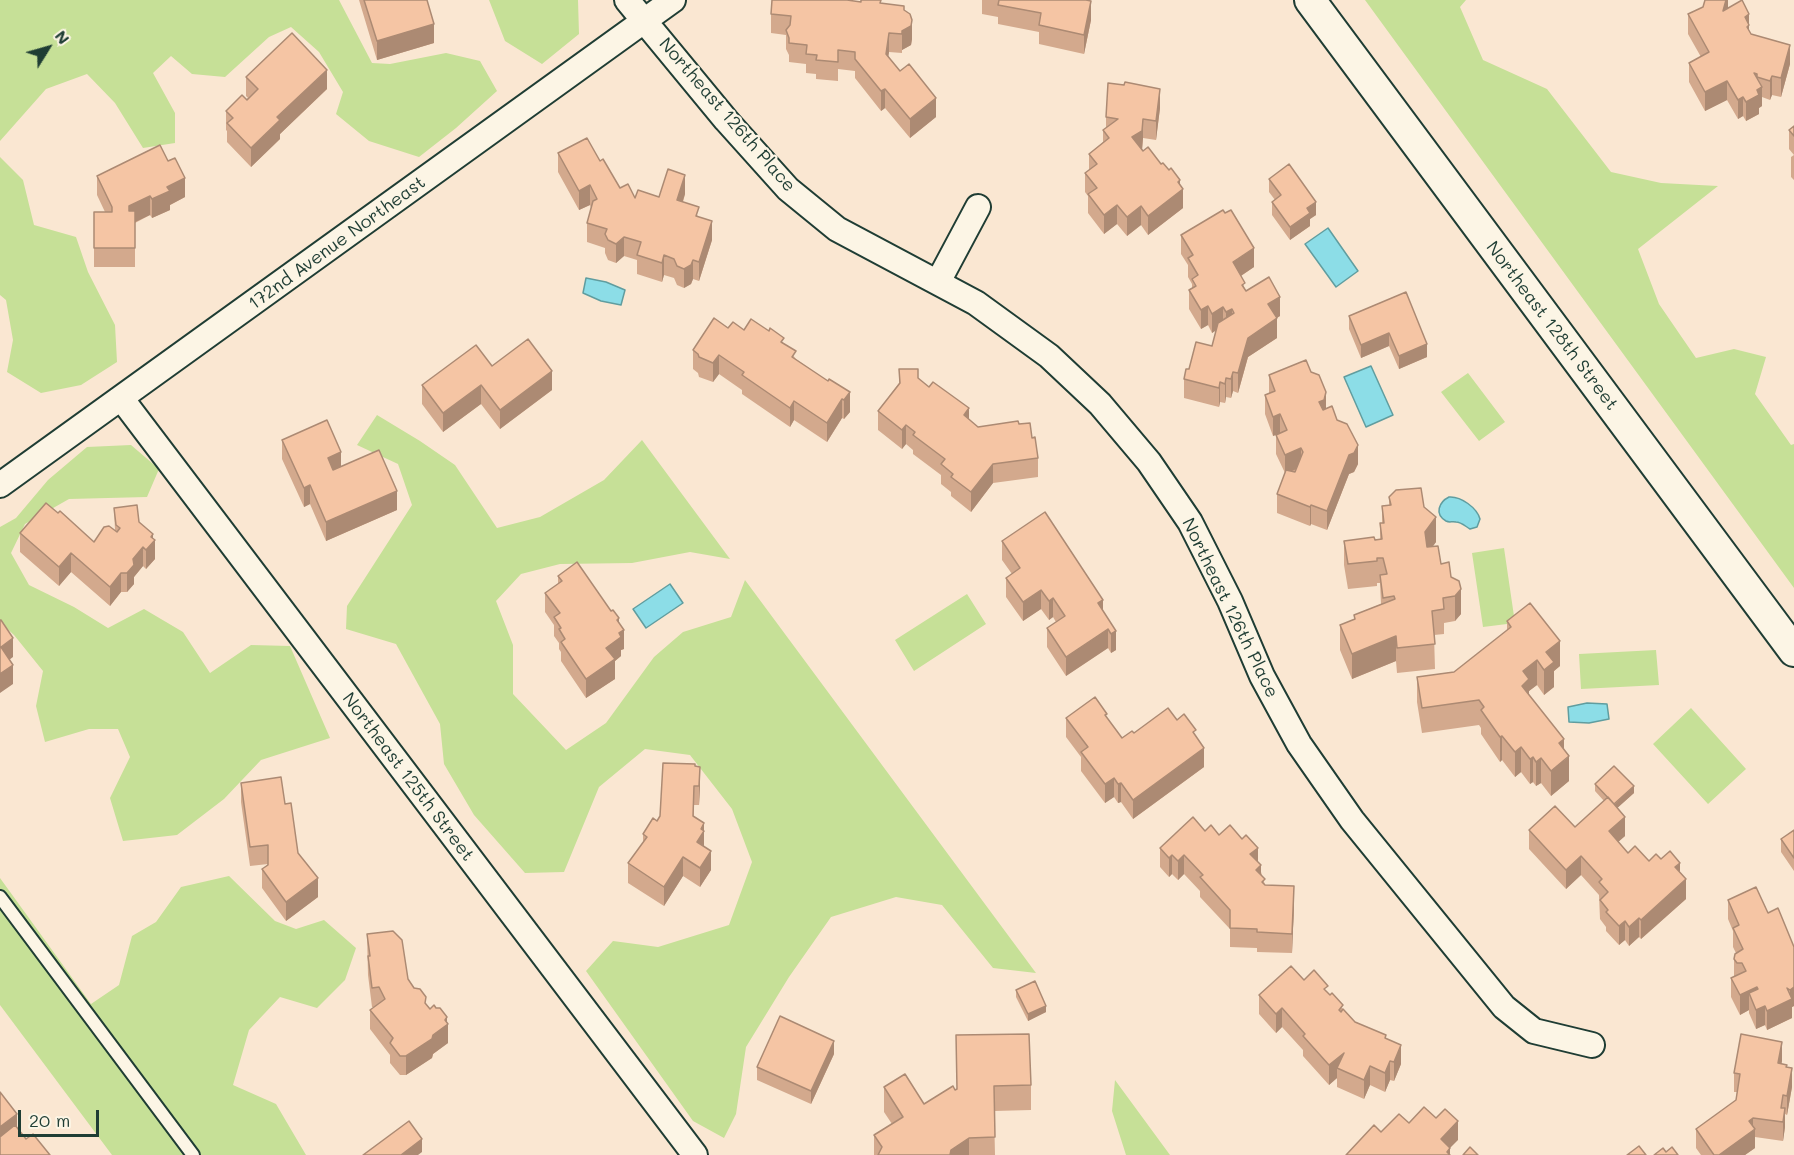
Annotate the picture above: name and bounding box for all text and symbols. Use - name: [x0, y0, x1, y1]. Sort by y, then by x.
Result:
- north arrow: [18, 18, 78, 78]
- text: N: [51, 26, 75, 48]
- street label: Northeast 126th Place: [654, 34, 800, 196]
- street label: 172nd Avenue Northeast: [244, 172, 430, 314]
- street label: Northeast 128th Street: [1481, 237, 1623, 415]
- street label: Northeast 126th Place: [1177, 515, 1283, 701]
- street label: Northeast 125th Street: [338, 688, 478, 866]
- scale bar: [21, 1098, 102, 1136]
- text: 20 m: [29, 1108, 70, 1132]

